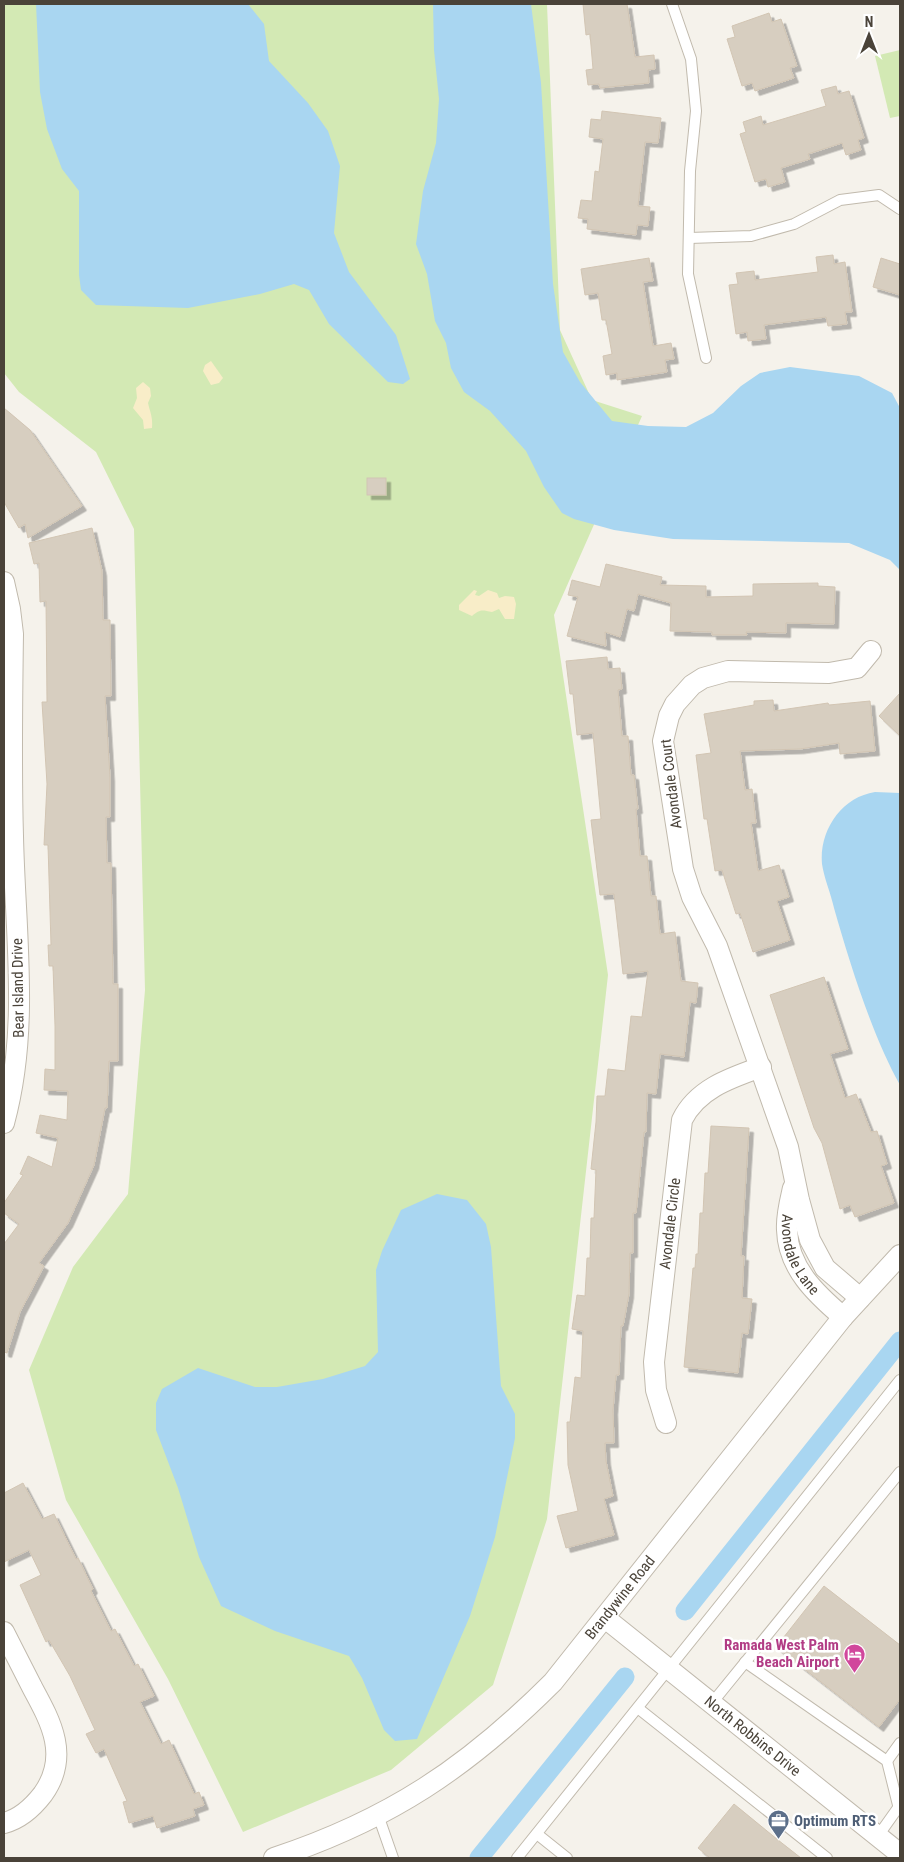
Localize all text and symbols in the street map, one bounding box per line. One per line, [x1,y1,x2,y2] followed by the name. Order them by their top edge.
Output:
[844,10,894,60] north arrow
[865,14,873,30] text: N
[657,738,685,830] street label: Avondale Court
[8,938,28,1038] street label: Bear Island Drive
[656,1177,684,1270] street label: Avondale Circle
[778,1213,823,1299] street label: Avondale Lane
[581,1552,659,1643] street label: Brandywine Road
[724,1636,839,1671] place label: Ramada West Palm Beach Airport
[843,1642,867,1673] hotel icon: Ramada West Palm Beach Airport
[701,1692,804,1780] street label: North Robbins Drive
[766,1809,790,1840] office icon: Optimum RTS
[794,1812,876,1830] place label: Optimum RTS

